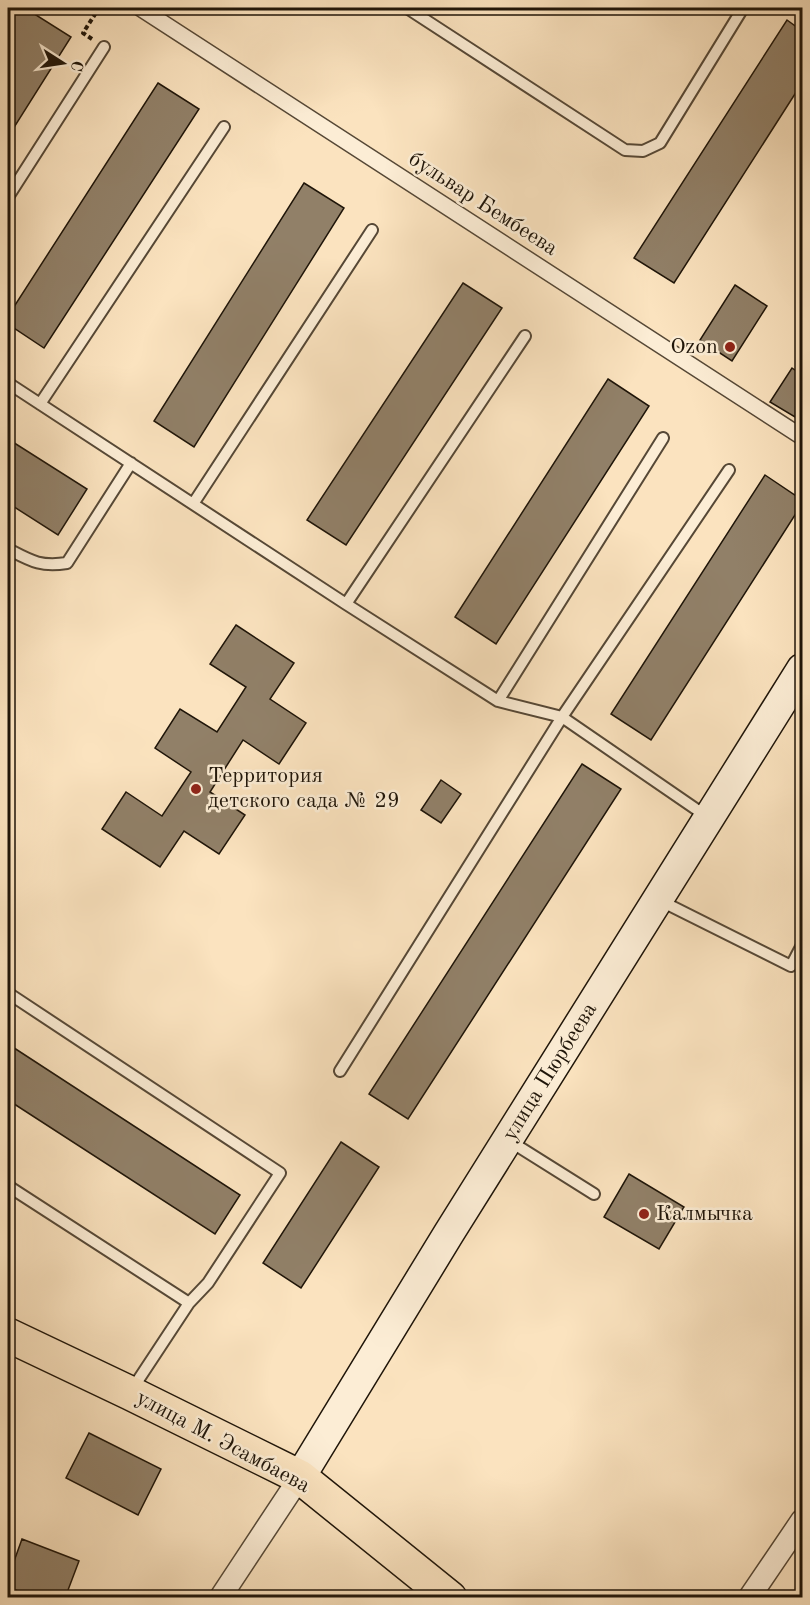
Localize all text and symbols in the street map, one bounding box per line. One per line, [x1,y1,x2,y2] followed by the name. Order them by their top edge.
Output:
[33,33,93,93] north arrow
[67,59,85,73] text: С
[405,148,561,260] street label: бульвар Бембеева
[670,336,718,358] place label: Ozon
[723,340,737,354] marker: Ozon
[208,765,400,812] place label: Территория детского сада № 29
[189,782,203,796] marker: Территория детского сада № 29
[499,999,601,1145] street label: улица Пюрбеева
[656,1203,753,1225] place label: Калмычка
[637,1207,651,1221] marker: Калмычка
[132,1387,314,1497] street label: улица М. Эсамбаева

